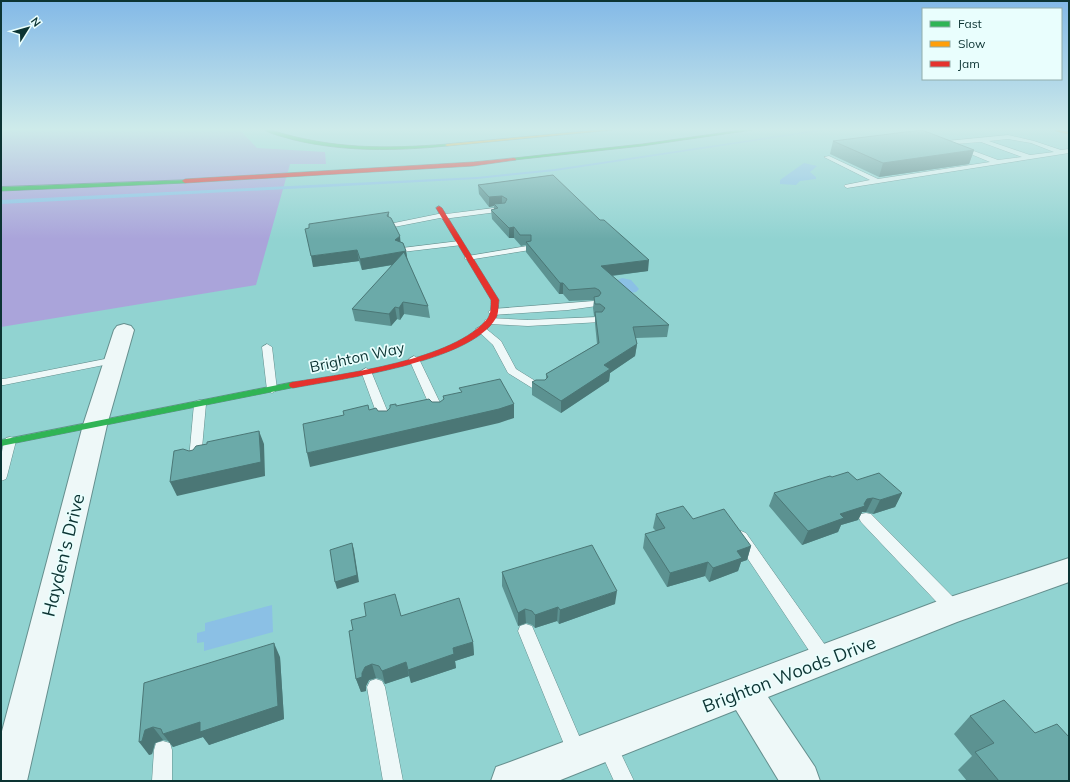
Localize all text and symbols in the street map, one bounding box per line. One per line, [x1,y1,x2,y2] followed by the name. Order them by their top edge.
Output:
[8,8,48,48] north arrow
[922,8,1062,80] legend
[28,14,44,30] text: N
[958,16,982,31] text: Fast
[958,36,986,51] text: Slow
[958,56,980,71] text: Jam
[308,338,406,376] street label: Brighton Way
[37,491,89,619] street label: Hayden's Drive
[699,630,879,718] street label: Brighton Woods Drive

